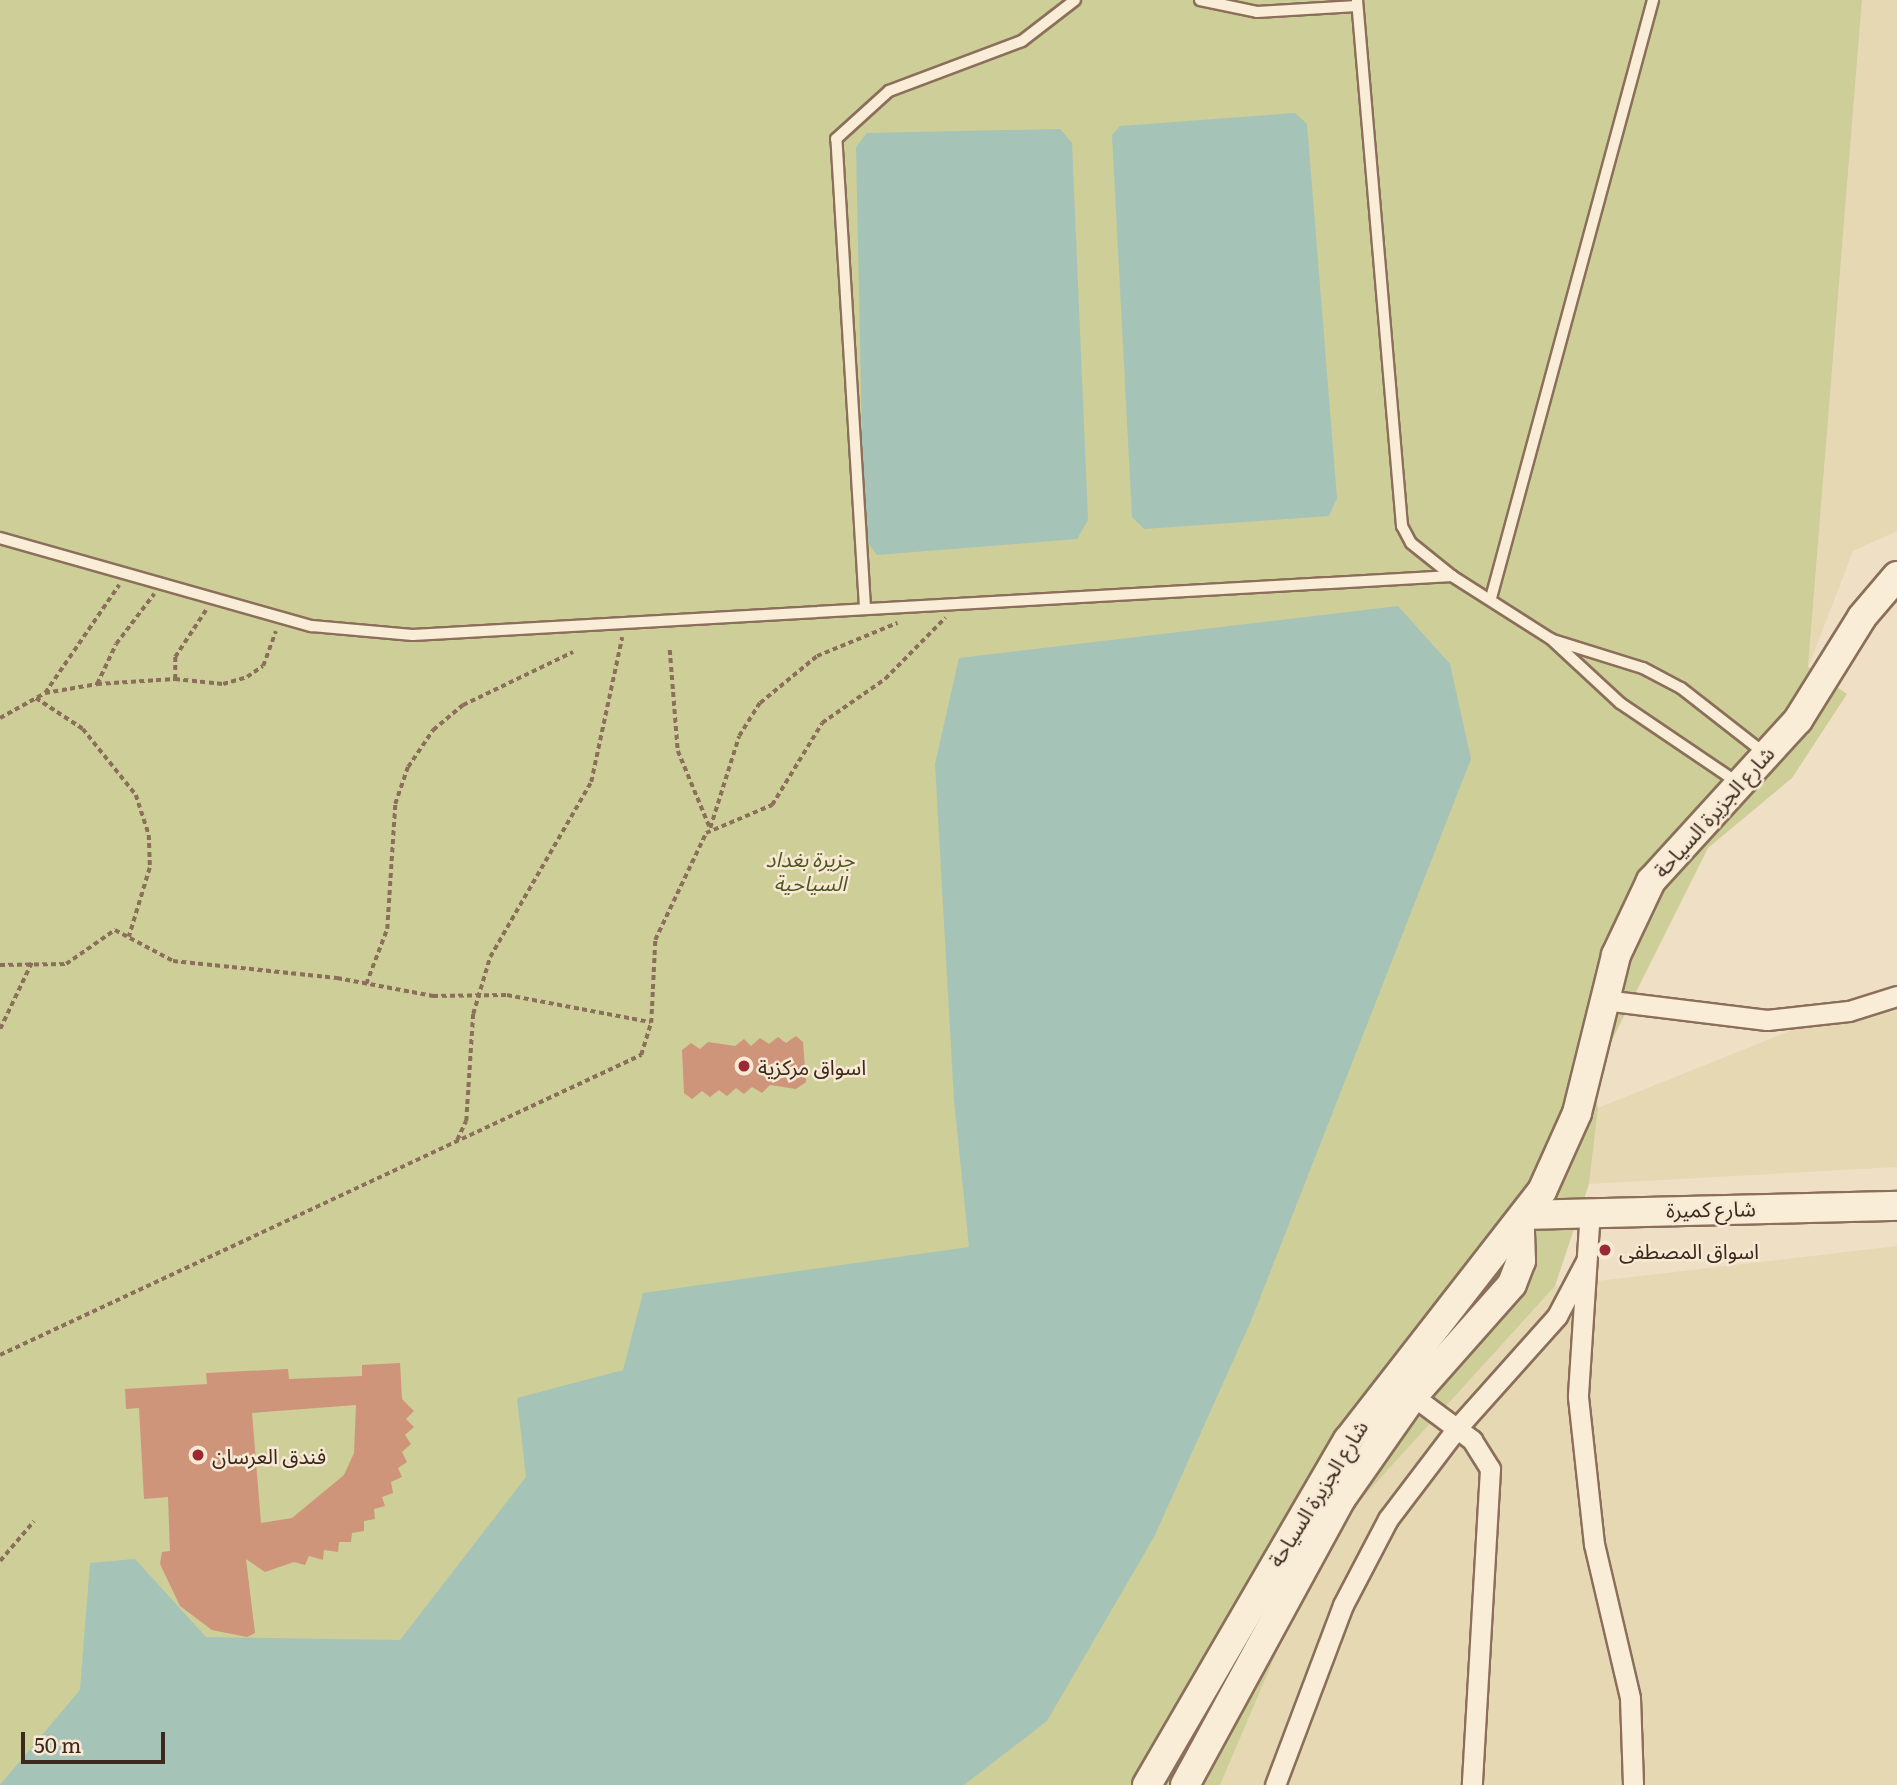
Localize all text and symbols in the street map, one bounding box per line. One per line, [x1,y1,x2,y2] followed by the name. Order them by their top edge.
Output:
[1647,740,1779,882] street label: شارع الجزيرة السياحة
[765,845,855,895] park label: جزيرة بغداد السياحية
[758,1053,866,1079] place label: اسواق مركزية
[736,1058,752,1074] marker: اسواق مركزية
[1666,1195,1756,1221] street label: شارع كميرة
[1619,1237,1759,1263] place label: اسواق المصطفى
[1597,1242,1613,1258] marker: اسواق المصطفى
[1262,1415,1372,1571] street label: شارع الجزيرة السياحة
[212,1442,326,1468] place label: فندق العرسان
[190,1447,206,1463] marker: فندق العرسان
[24,1718,168,1762] scale bar
[34,1728,81,1759] text: 50 m

